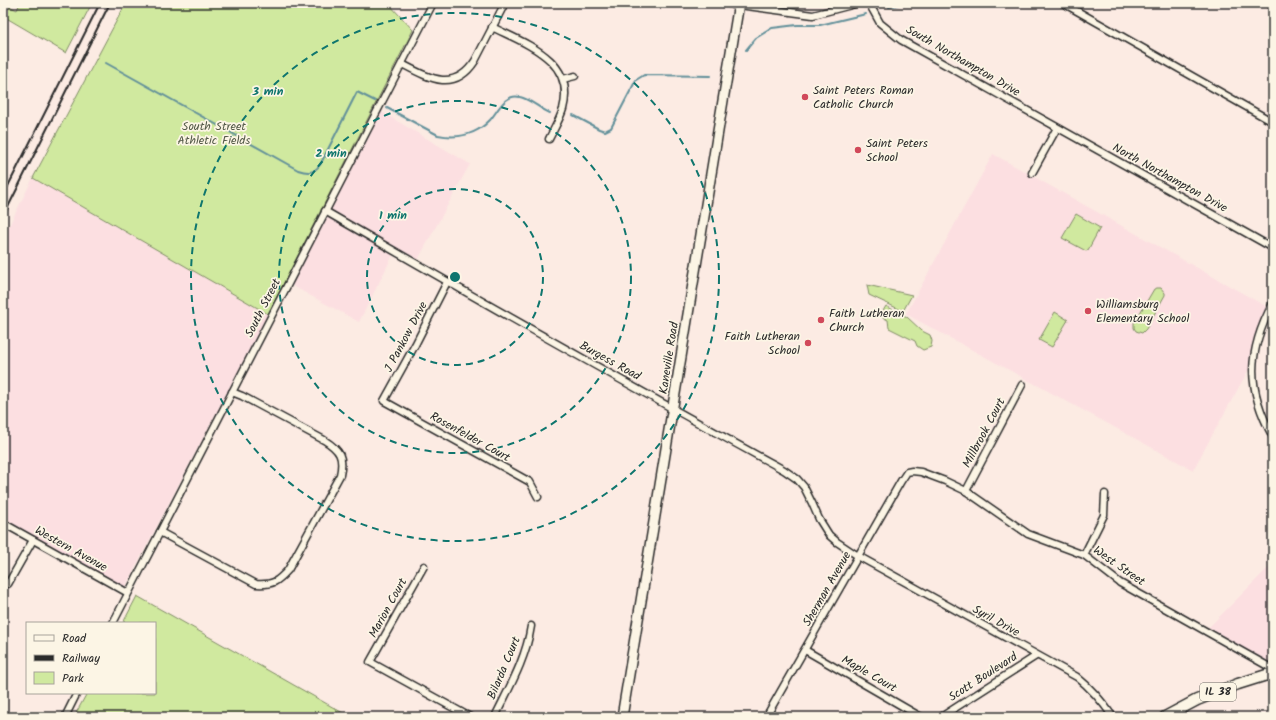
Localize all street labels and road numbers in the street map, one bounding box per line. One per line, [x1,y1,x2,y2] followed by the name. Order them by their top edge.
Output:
[902,20,1024,102] street label: South Northampton Drive
[1109,138,1232,218] street label: North Northampton Drive
[240,275,286,341] street label: South Street
[379,298,433,376] street label: J Pankow Drive
[654,320,684,395] street label: Kaneville Road
[576,336,645,386] street label: Burgess Road
[958,394,1011,471] street label: Millbrook Court
[426,407,514,467] street label: Rosenfelder Court
[31,521,111,577] street label: Western Avenue
[1089,541,1149,591] street label: West Street
[798,547,856,630] street label: Sherman Avenue
[364,574,412,641] street label: Marion Court
[969,600,1024,642] street label: Syril Drive
[482,633,526,702] street label: Bilarda Court
[945,647,1022,707] street label: Scott Boulevard
[838,651,900,698] street label: Maple Court
[1200,683,1236,701] road number: IL 38

